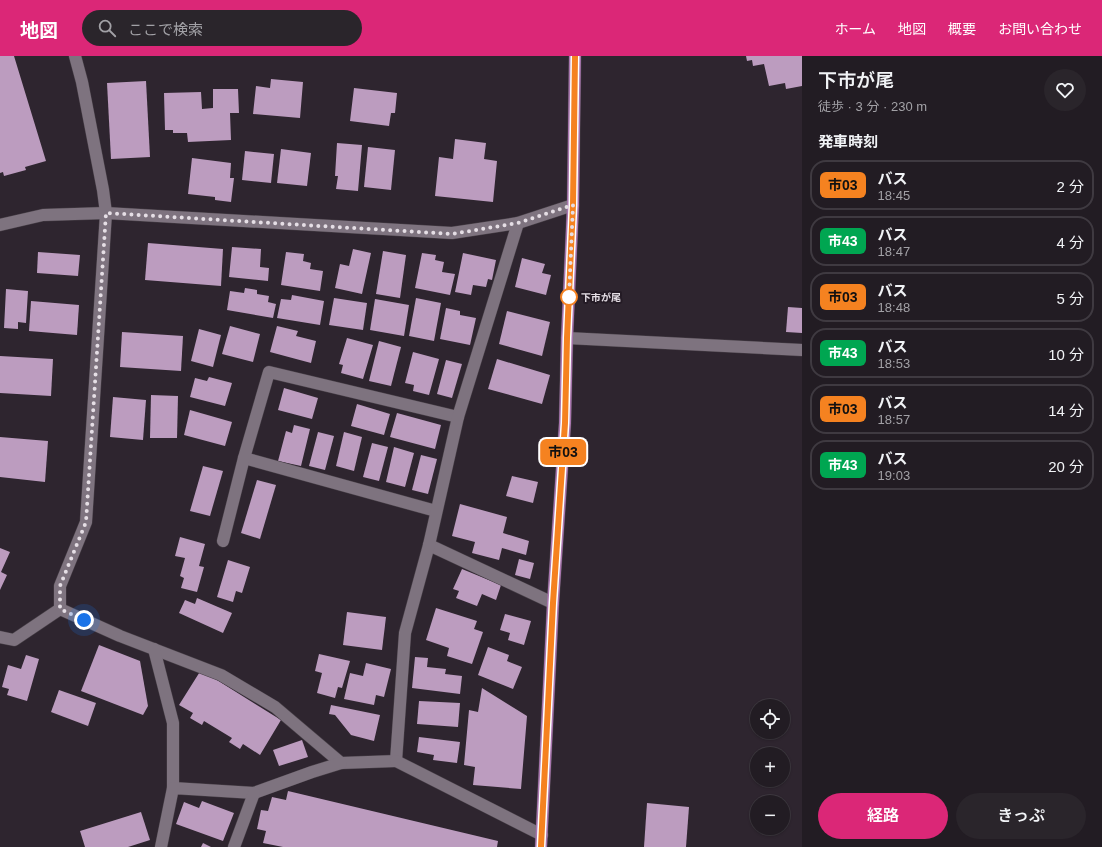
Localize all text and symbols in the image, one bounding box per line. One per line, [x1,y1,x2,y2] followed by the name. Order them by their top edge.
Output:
[82,10,362,46] search box
[96,17,118,39] icon: search
[20,20,58,41] text: 地図
[128,21,203,38] text: ここで検索
[834,21,876,37] text: ホーム
[898,21,926,37] text: 地図
[948,21,976,37] text: 概要
[998,21,1082,37] text: お問い合わせ
[1044,69,1086,111] button: heart
[818,70,894,91] text: 下市が尾
[818,99,927,114] text: 徒歩 · 3 分 · 230 m
[818,133,878,150] text: 発車時刻
[878,170,908,187] text: バス
[828,177,858,193] text: 市03
[1056,178,1084,195] text: 2 分
[878,188,910,203] text: 18:45
[878,226,908,243] text: バス
[828,233,858,249] text: 市43
[1056,234,1084,251] text: 4 分
[878,244,910,259] text: 18:47
[878,282,908,299] text: バス
[560,288,578,306] marker: 下市が尾
[828,289,858,305] text: 市03
[1056,290,1084,307] text: 5 分
[581,292,621,303] place label: 下市が尾
[878,300,910,315] text: 18:48
[878,338,908,355] text: バス
[828,345,858,361] text: 市43
[1048,346,1084,363] text: 10 分
[878,356,910,371] text: 18:53
[878,394,908,411] text: バス
[828,401,858,417] text: 市03
[1048,402,1084,419] text: 14 分
[878,412,910,427] text: 18:57
[540,439,586,465] line badge: 市03
[548,444,578,460] text: 市03
[878,450,908,467] text: バス
[828,457,858,473] text: 市43
[1048,458,1084,475] text: 20 分
[878,468,910,483] text: 19:03
[74,610,94,630] your location
[750,699,790,835] map controls
[750,699,790,739] button: locate
[750,747,790,787] button: +
[818,793,948,839] button: 経路
[956,793,1086,839] button: きっぷ
[750,795,790,835] button: −

